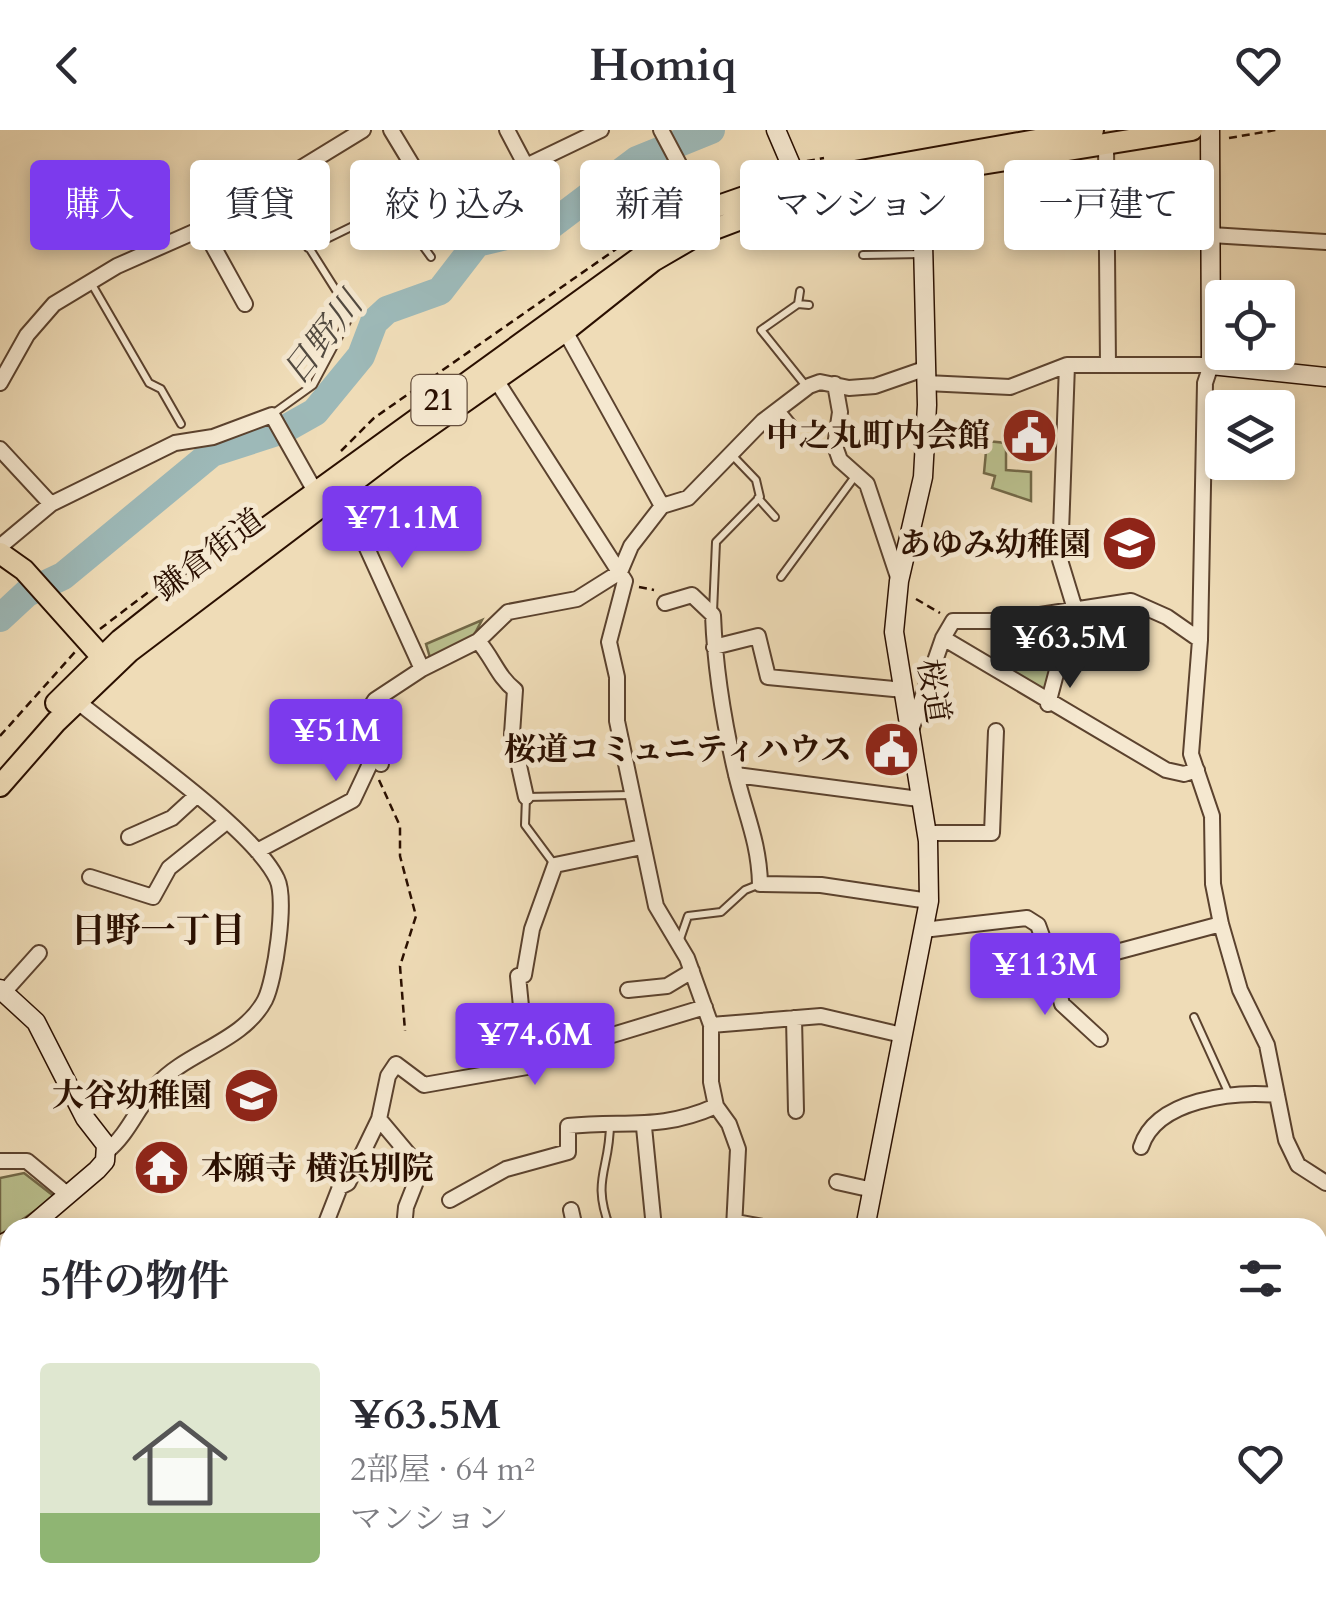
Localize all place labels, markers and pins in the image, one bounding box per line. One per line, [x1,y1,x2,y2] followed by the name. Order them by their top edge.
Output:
[999,405,1059,465] public building icon: 中之丸町内会館
[766,414,990,458] place label: 中之丸町内会館
[321,486,483,571] pin: ¥71.1M
[1100,514,1160,574] school or university icon: あゆみ幼稚園
[899,523,1091,567] place label: あゆみ幼稚園
[989,606,1151,691] pin: ¥63.5M
[277,699,395,784] pin: ¥51M
[861,719,921,779] public building icon: 桜道コミュニティハウス
[504,728,852,772] place label: 桜道コミュニティハウス
[975,933,1115,1018] pin: ¥113M
[454,1003,616,1088] pin: ¥74.6M
[221,1065,281,1125] school or university icon: 大谷幼稚園
[52,1074,212,1118] place label: 大谷幼稚園
[132,1138,192,1198] temple icon: 本願寺 横浜別院
[201,1147,434,1191] place label: 本願寺 横浜別院

